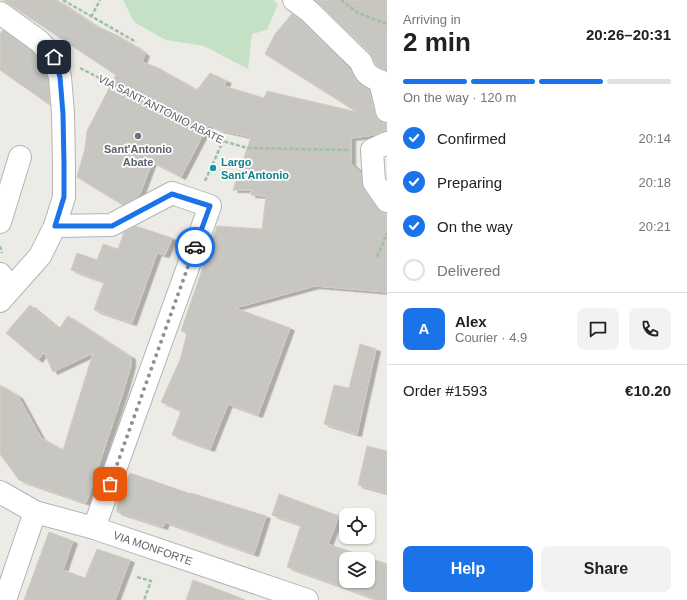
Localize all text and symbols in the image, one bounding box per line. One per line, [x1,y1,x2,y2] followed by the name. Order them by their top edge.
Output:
[403,12,461,27] text: Arriving in
[586,26,671,43] text: 20:26–20:31
[403,27,471,57] text: 2 min
[37,40,71,74] pin
[43,46,65,68] icon: home
[96,72,226,146] street label: VIA SANT'ANTONIO ABATE
[403,90,516,105] text: On the way · 120 m
[403,127,425,149] icon: check
[437,130,506,147] text: Confirmed
[133,131,143,141] marker: Sant'Antonio Abate
[638,131,671,146] text: 20:14
[104,143,172,168] place label: Sant'Antonio Abate
[221,156,289,181] place label: Largo Sant'Antonio
[208,163,218,173] marker: Largo Sant'Antonio
[403,171,425,193] icon: check
[437,174,502,191] text: Preparing
[638,175,671,190] text: 20:18
[403,215,425,237] icon: check
[437,218,513,235] text: On the way
[638,219,671,234] text: 20:21
[175,227,215,267] courier
[184,236,206,258] icon: car
[437,262,500,279] text: Delivered
[577,308,619,350] button: chat
[629,308,671,350] button: phone
[455,313,487,330] text: Alex
[419,320,429,337] text: A
[455,330,527,345] text: Courier · 4.9
[403,382,487,399] text: Order #1593
[625,382,671,399] text: €10.20
[93,467,127,501] pin
[99,473,121,495] icon: bag
[339,508,375,588] map controls
[339,508,375,544] button: locate
[112,529,194,567] street label: VIA MONFORTE
[403,546,533,592] button: Help
[541,546,671,592] button: Share
[339,552,375,588] button: layers

